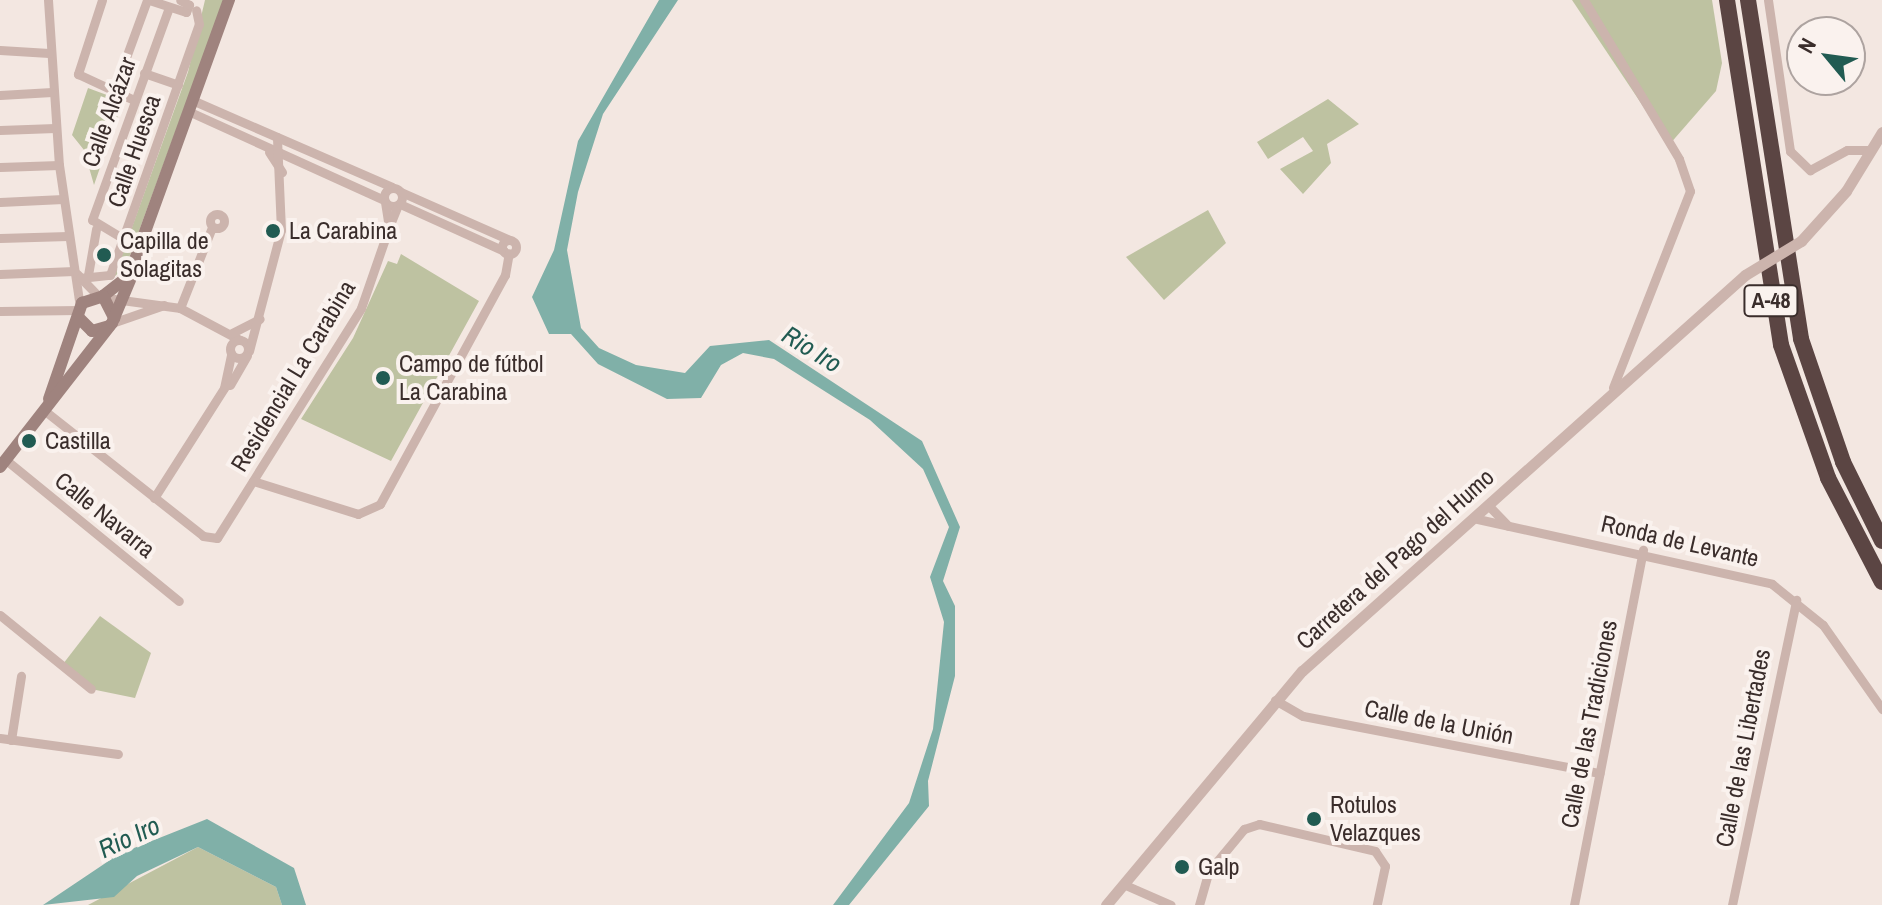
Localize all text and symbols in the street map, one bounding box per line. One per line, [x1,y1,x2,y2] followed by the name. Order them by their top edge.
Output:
[1786,16,1866,96] north arrow
[1790,32,1823,58] text: N
[76,53,142,171] street label: Calle Alcázar
[101,91,167,211] street label: Calle Huesca
[289,217,397,245] place label: La Carabina
[264,222,282,240] marker: La Carabina
[120,227,209,283] place label: Capilla de Solagitas
[95,246,113,264] marker: Capilla de Solagitas
[225,275,361,477] street label: Residencial La Carabina
[1743,283,1799,319] road number: A-48
[777,319,847,379] water label: Rio Iro
[399,350,543,406] place label: Campo de fútbol La Carabina
[374,369,392,387] marker: Campo de fútbol La Carabina
[45,427,111,455] place label: Castilla
[20,432,38,450] marker: Castilla
[1290,463,1500,655] street label: Carretera del Pago del Humo
[49,466,161,564] street label: Calle Navarra
[1598,509,1762,573] street label: Ronda de Levante
[1555,617,1623,831] street label: Calle de las Tradiciones
[1710,646,1776,850] street label: Calle de las Libertades
[1362,693,1516,751] street label: Calle de la Unión
[1330,791,1421,847] place label: Rotulos Velazques
[93,809,165,865] water label: Rio Iro
[1305,810,1323,828] marker: Rotulos Velazques
[1198,853,1240,881] place label: Galp
[1173,858,1191,876] marker: Galp

